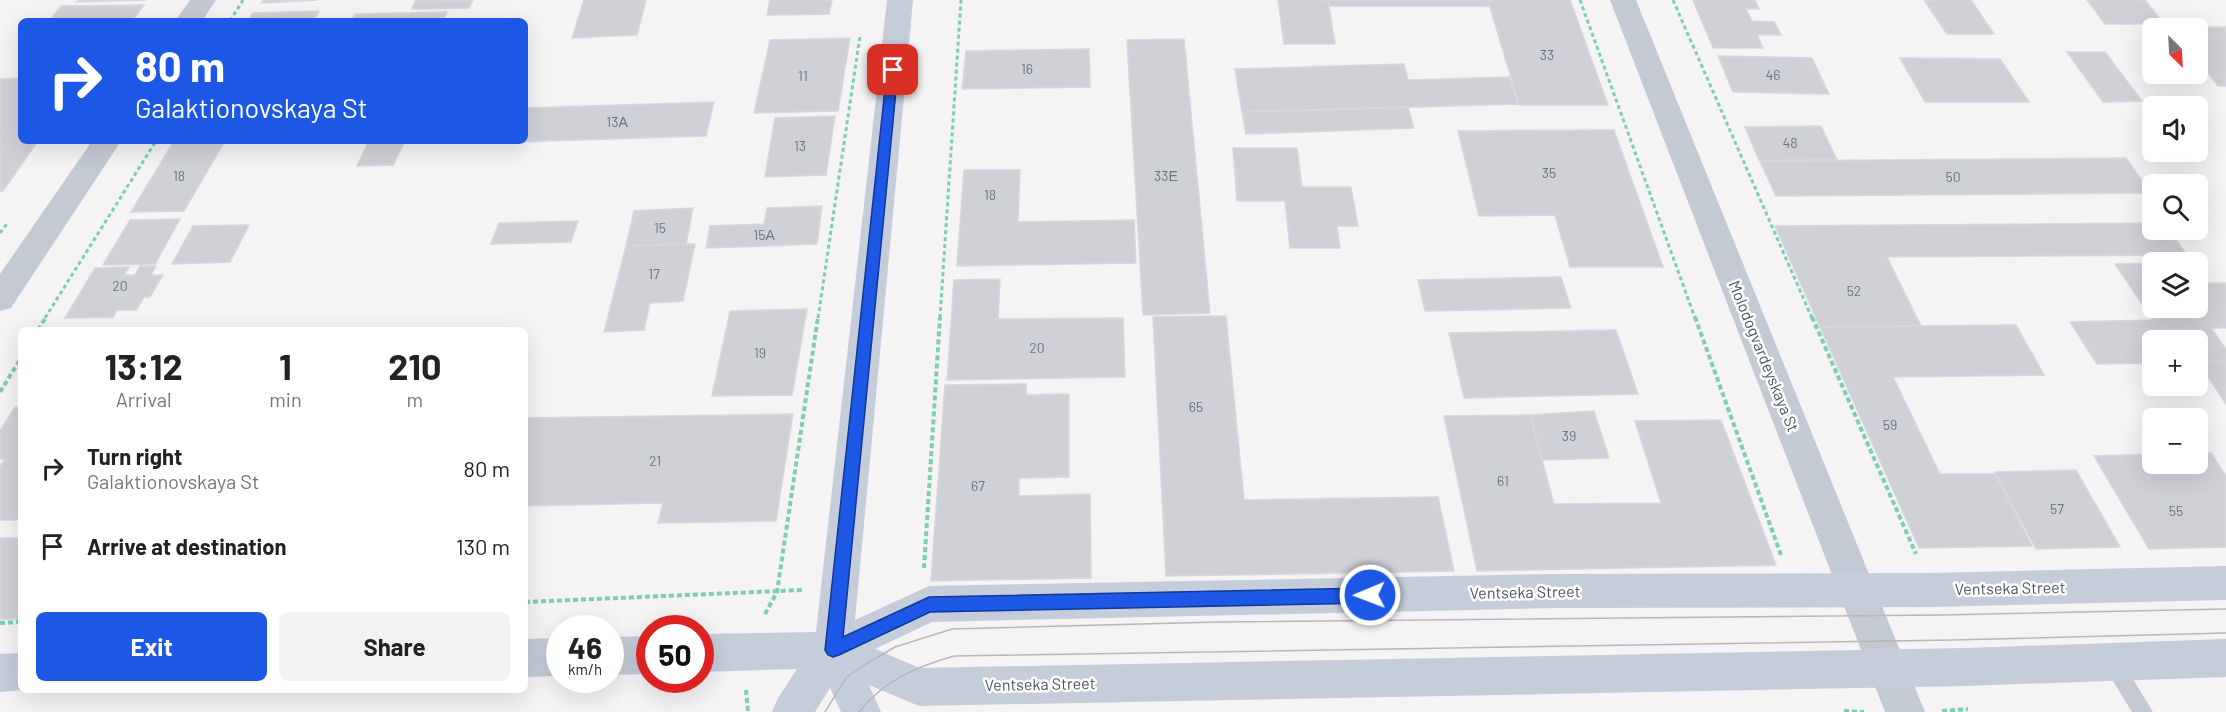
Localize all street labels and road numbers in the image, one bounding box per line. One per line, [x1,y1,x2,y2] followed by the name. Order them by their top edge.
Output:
[1725,277,1803,434] street label: Molodogvardeyskaya St
[1954,577,2066,598] street label: Ventseka Street
[1469,581,1581,602] street label: Ventseka Street
[984,673,1096,694] street label: Ventseka Street

